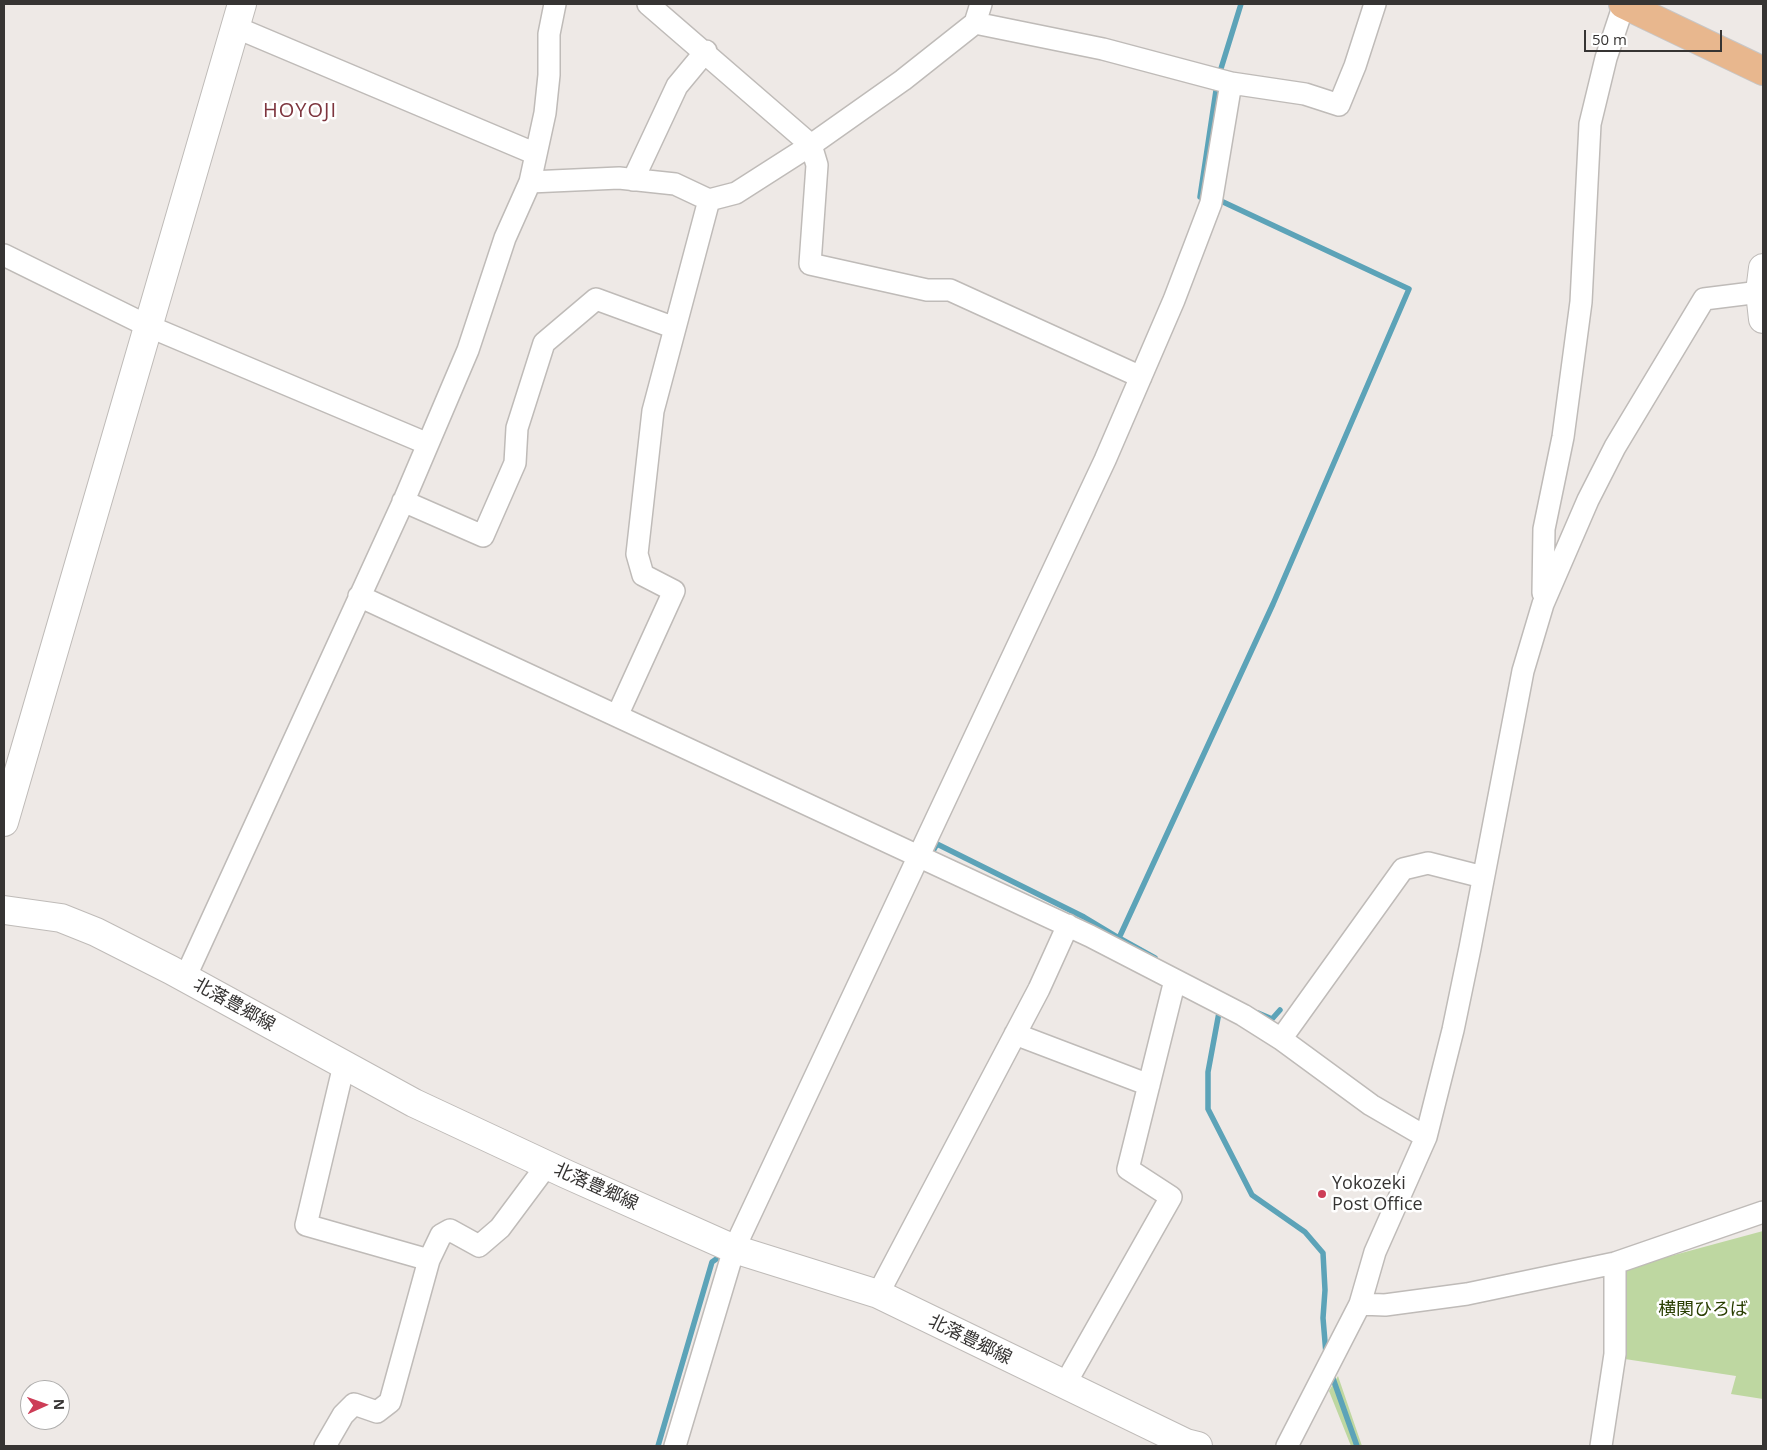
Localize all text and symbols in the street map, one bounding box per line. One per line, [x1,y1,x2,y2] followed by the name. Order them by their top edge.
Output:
[1587,20,1724,52] scale bar
[1592,29,1627,49] text: 50 m
[262,99,338,123] district label: HOYOJI
[189,974,279,1036] street label: 北落豊郷線
[550,1159,642,1215] street label: 北落豊郷線
[1332,1173,1423,1216] place label: Yokozeki Post Office
[1316,1188,1328,1200] marker: Yokozeki Post Office
[1658,1299,1748,1321] park label: 横関ひろば
[925,1311,1015,1369] street label: 北落豊郷線
[20,1380,70,1430] north arrow
[50,1398,69,1411] text: N

